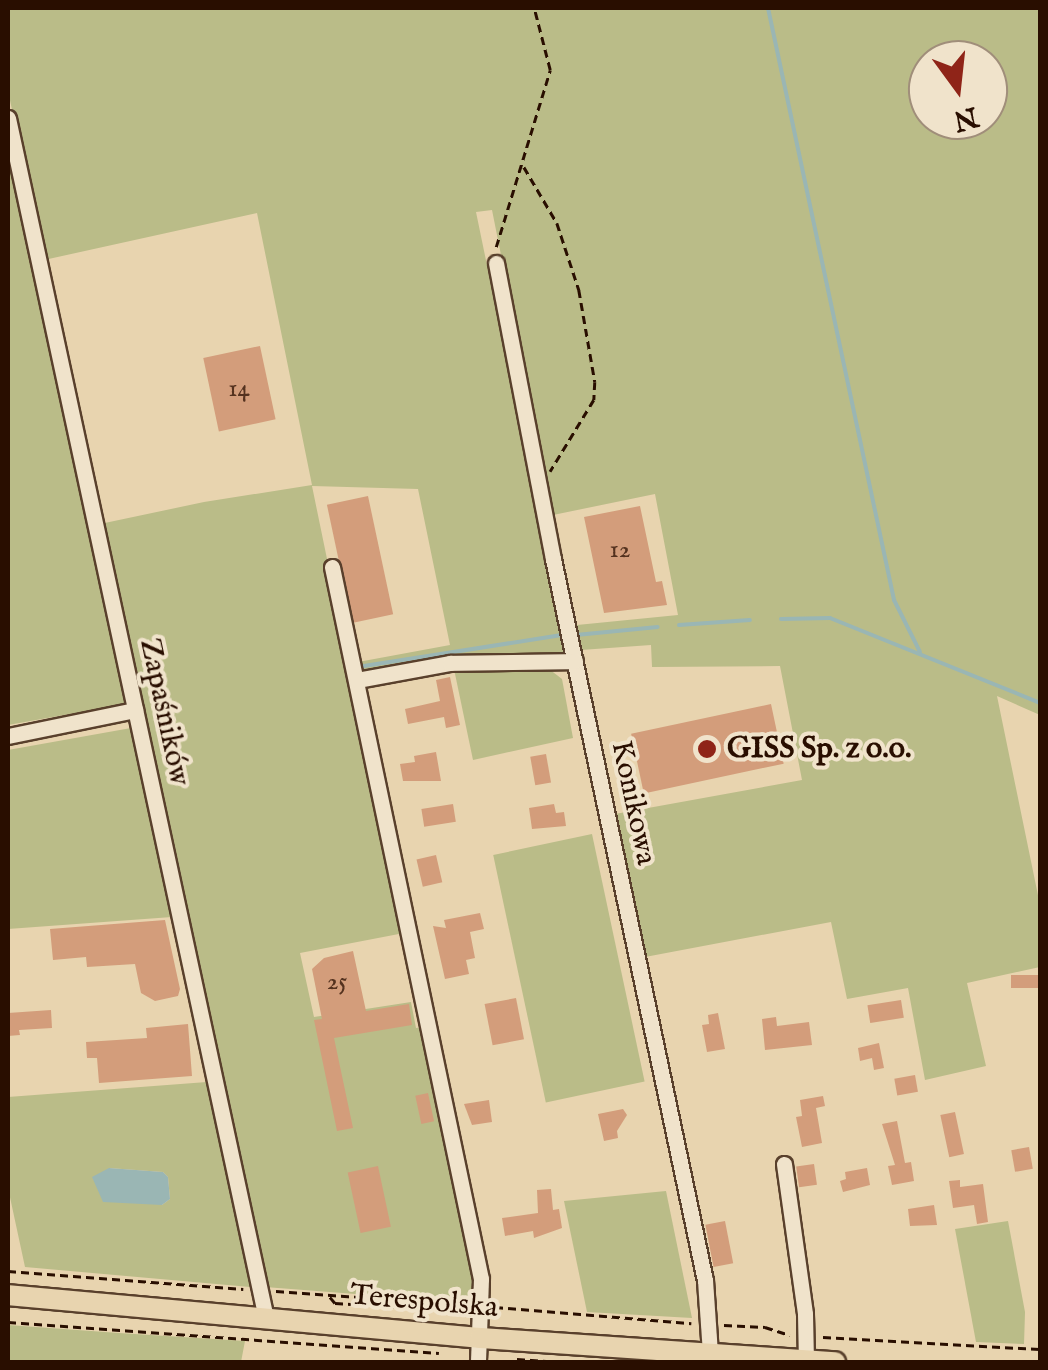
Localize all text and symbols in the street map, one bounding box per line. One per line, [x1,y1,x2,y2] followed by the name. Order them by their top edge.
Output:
[908,40,1008,140] north arrow
[949,97,982,138] text: N
[228,374,250,404] house number: 14
[609,535,631,565] house number: 12
[131,635,197,789] street label: Zapaśników
[727,731,911,767] place label: GISS Sp. z o.o.
[602,738,664,868] street label: Konikowa
[696,738,718,760] marker: GISS Sp. z o.o.
[327,967,347,997] house number: 25
[348,1278,500,1326] street label: Terespolska

